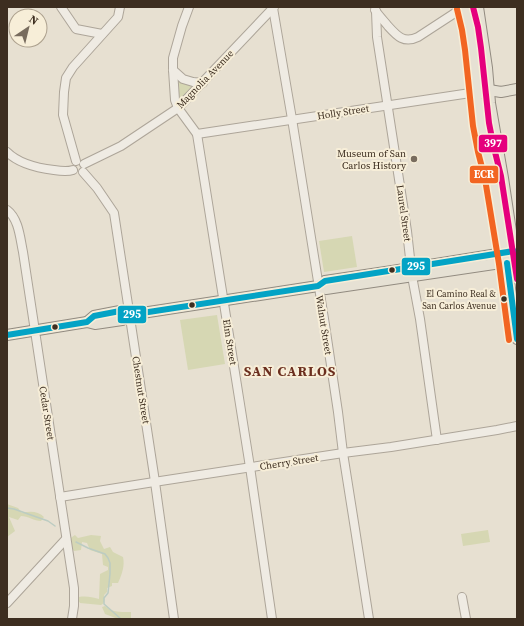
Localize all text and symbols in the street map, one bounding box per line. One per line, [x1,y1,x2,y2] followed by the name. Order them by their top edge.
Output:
[8,8,48,48] north arrow
[26,12,41,29] text: N
[174,47,236,111] street label: Magnolia Avenue
[316,101,371,123] street label: Holly Street
[478,134,508,153] line badge: 397
[484,136,502,151] text: 397
[337,147,407,172] place label: Museum of San Carlos History
[409,154,419,164] marker: Museum of San Carlos History
[469,165,499,184] line badge: ECR
[474,167,495,182] text: ECR
[394,184,415,243] street label: Laurel Street
[401,257,431,276] line badge: 295
[407,259,425,274] text: 295
[387,265,397,275] unlabelled marker
[422,288,497,312] place label: El Camino Real & San Carlos Avenue
[313,294,335,357] street label: Walnut Street
[499,294,509,304] marker: El Camino Real & San Carlos Avenue
[187,300,197,310] unlabelled marker
[117,305,147,324] line badge: 295
[123,307,141,322] text: 295
[220,318,240,367] street label: Elm Street
[50,322,60,332] unlabelled marker
[129,355,153,425] street label: Chestnut Street
[244,361,336,381] district label: SAN CARLOS
[36,385,58,442] street label: Cedar Street
[259,451,320,473] street label: Cherry Street

